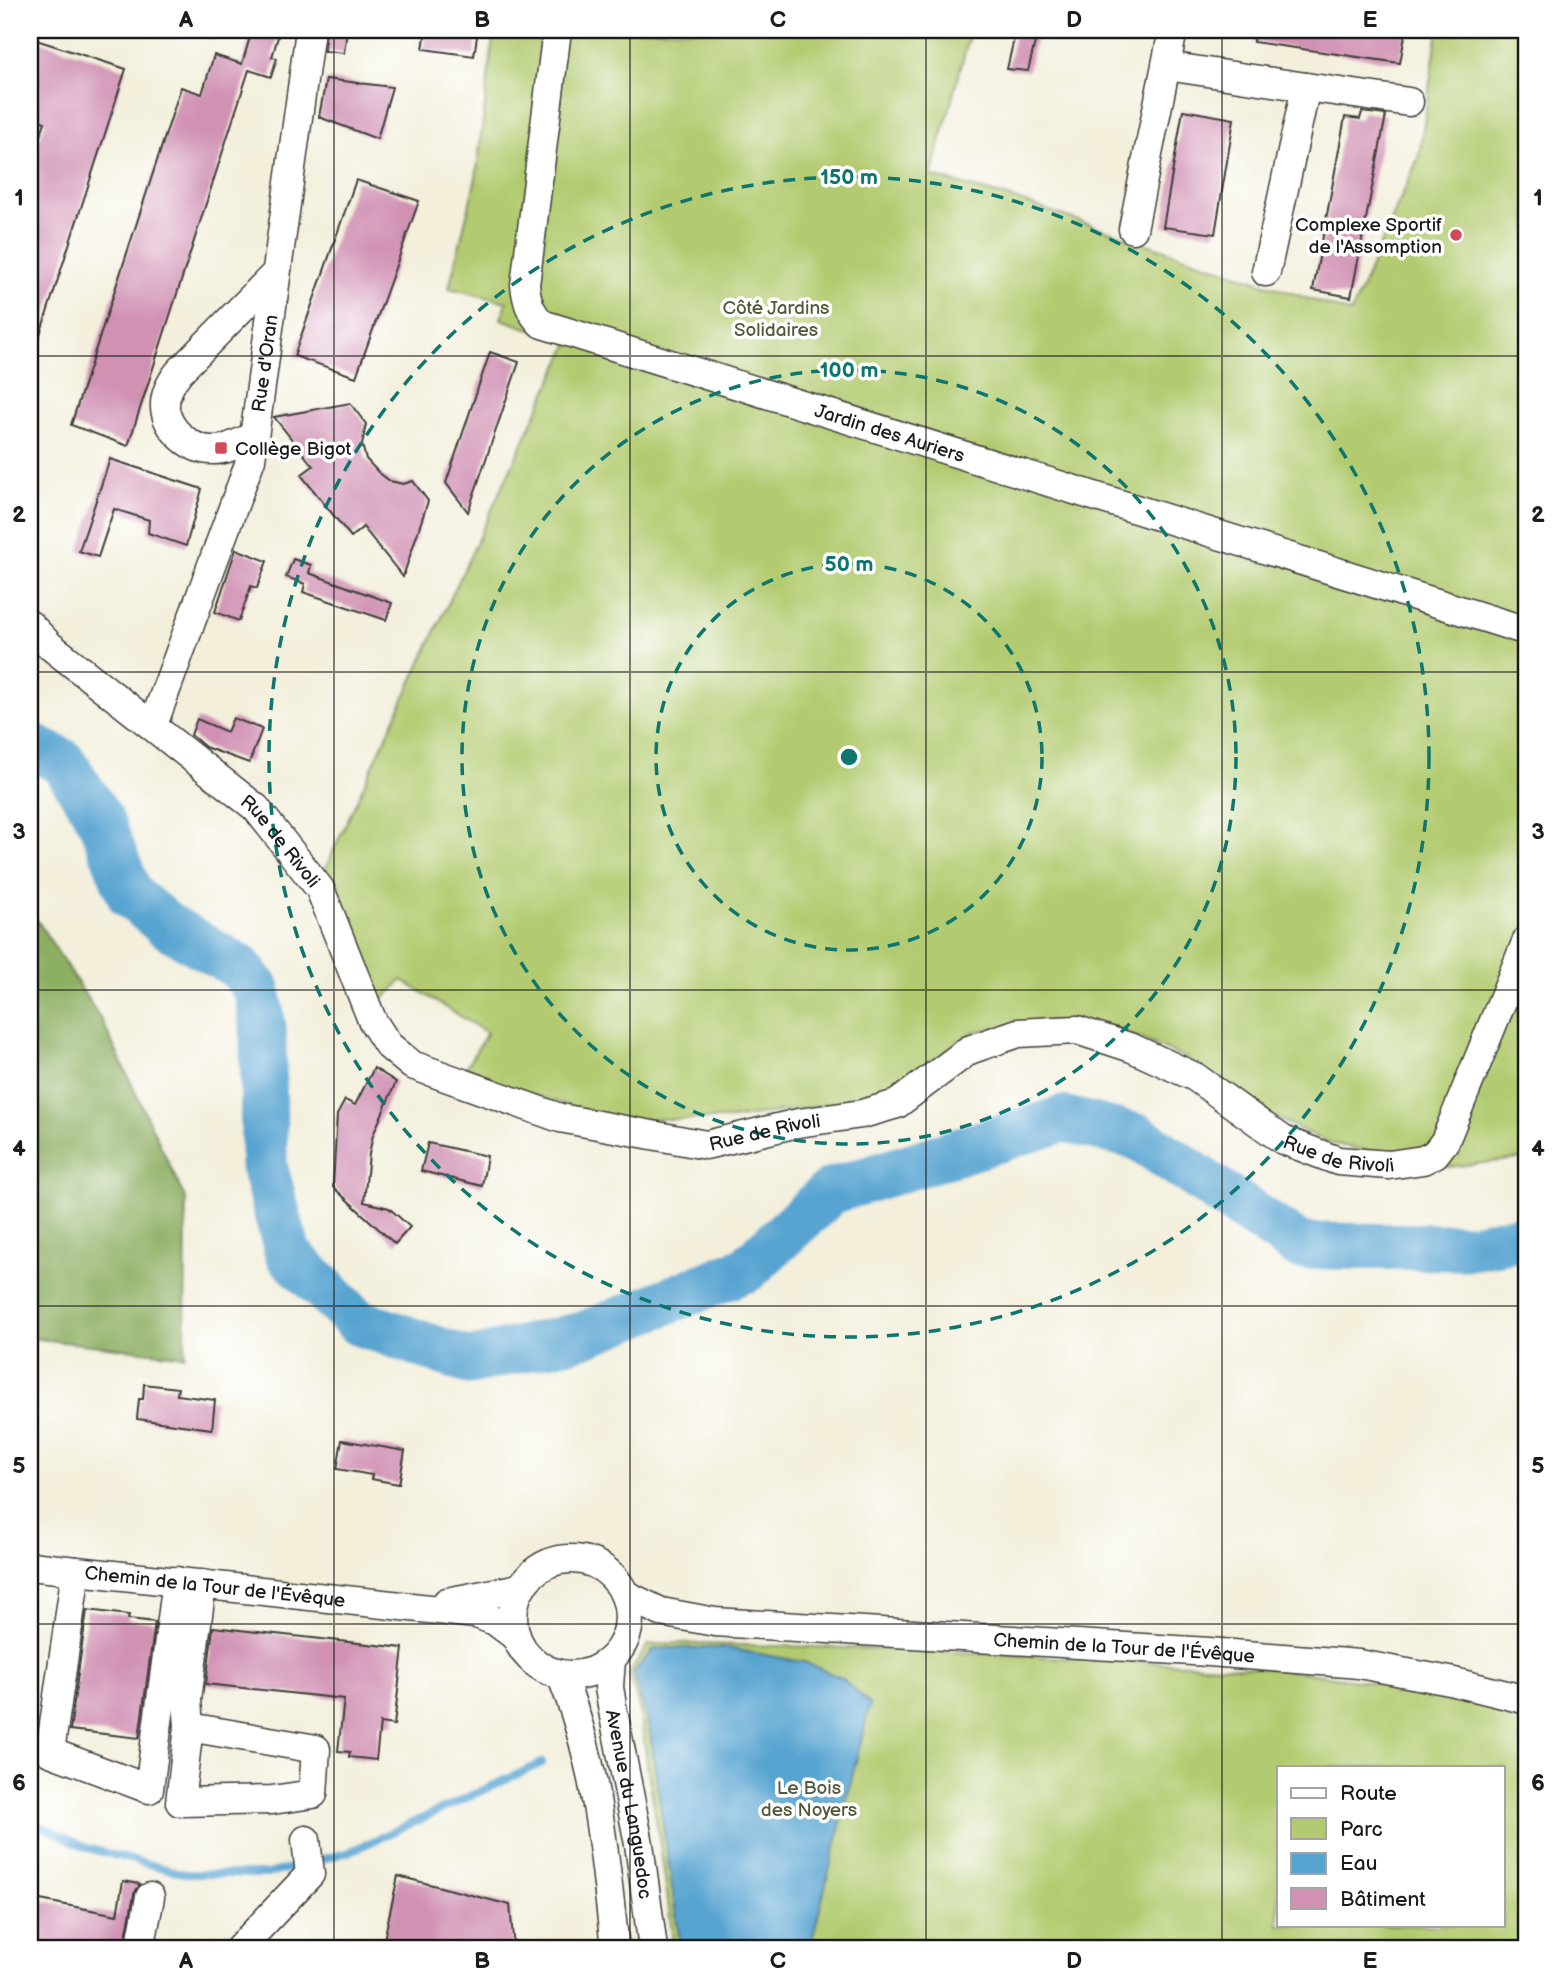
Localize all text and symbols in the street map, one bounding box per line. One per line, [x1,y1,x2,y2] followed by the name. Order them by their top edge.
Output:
[178,6,194,34] text: A
[474,6,490,34] text: B
[770,6,786,34] text: C
[1066,6,1082,34] text: D
[1363,6,1378,34] text: E
[820,165,878,190] text: 150 m
[14,184,24,212] text: 1
[1533,184,1543,212] text: 1
[1295,214,1442,259] place label: Complexe Sportif de l'Assomption
[1448,227,1464,243] marker: Complexe Sportif de l'Assomption
[722,297,830,342] park label: Côté Jardins Solidaires
[248,313,284,414] street label: Rue d'Oran
[820,358,878,383] text: 100 m
[812,400,967,468] street label: Jardin des Auriers
[235,438,352,461] place label: Collège Bigot
[213,440,229,456] marker: Collège Bigot
[12,501,26,529] text: 2
[1531,501,1545,529] text: 2
[825,552,873,577] text: 50 m
[837,745,861,769] centre of rings
[236,790,324,893] street label: Rue de Rivoli
[12,818,26,846] text: 3
[1531,818,1545,846] text: 3
[707,1110,822,1157] street label: Rue de Rivoli
[1280,1131,1396,1178] street label: Rue de Rivoli
[12,1135,26,1163] text: 4
[1531,1135,1545,1163] text: 4
[12,1452,26,1480] text: 5
[1531,1452,1545,1480] text: 5
[83,1562,346,1613] street label: Chemin de la Tour de l'Évêque
[993,1629,1256,1669] street label: Chemin de la Tour de l'Évêque
[600,1708,656,1900] street label: Avenue du Languedoc
[1277,1766,1504,1926] legend
[12,1769,26,1797] text: 6
[1531,1769,1545,1797] text: 6
[761,1777,857,1822] park label: Le Bois des Noyers
[1340,1781,1397,1806] text: Route
[1340,1817,1383,1842] text: Parc
[1340,1851,1377,1876] text: Eau
[1340,1887,1426,1912] text: Bâtiment
[178,1947,194,1975] text: A
[474,1947,490,1975] text: B
[770,1947,786,1975] text: C
[1066,1947,1082,1975] text: D
[1363,1947,1378,1975] text: E

